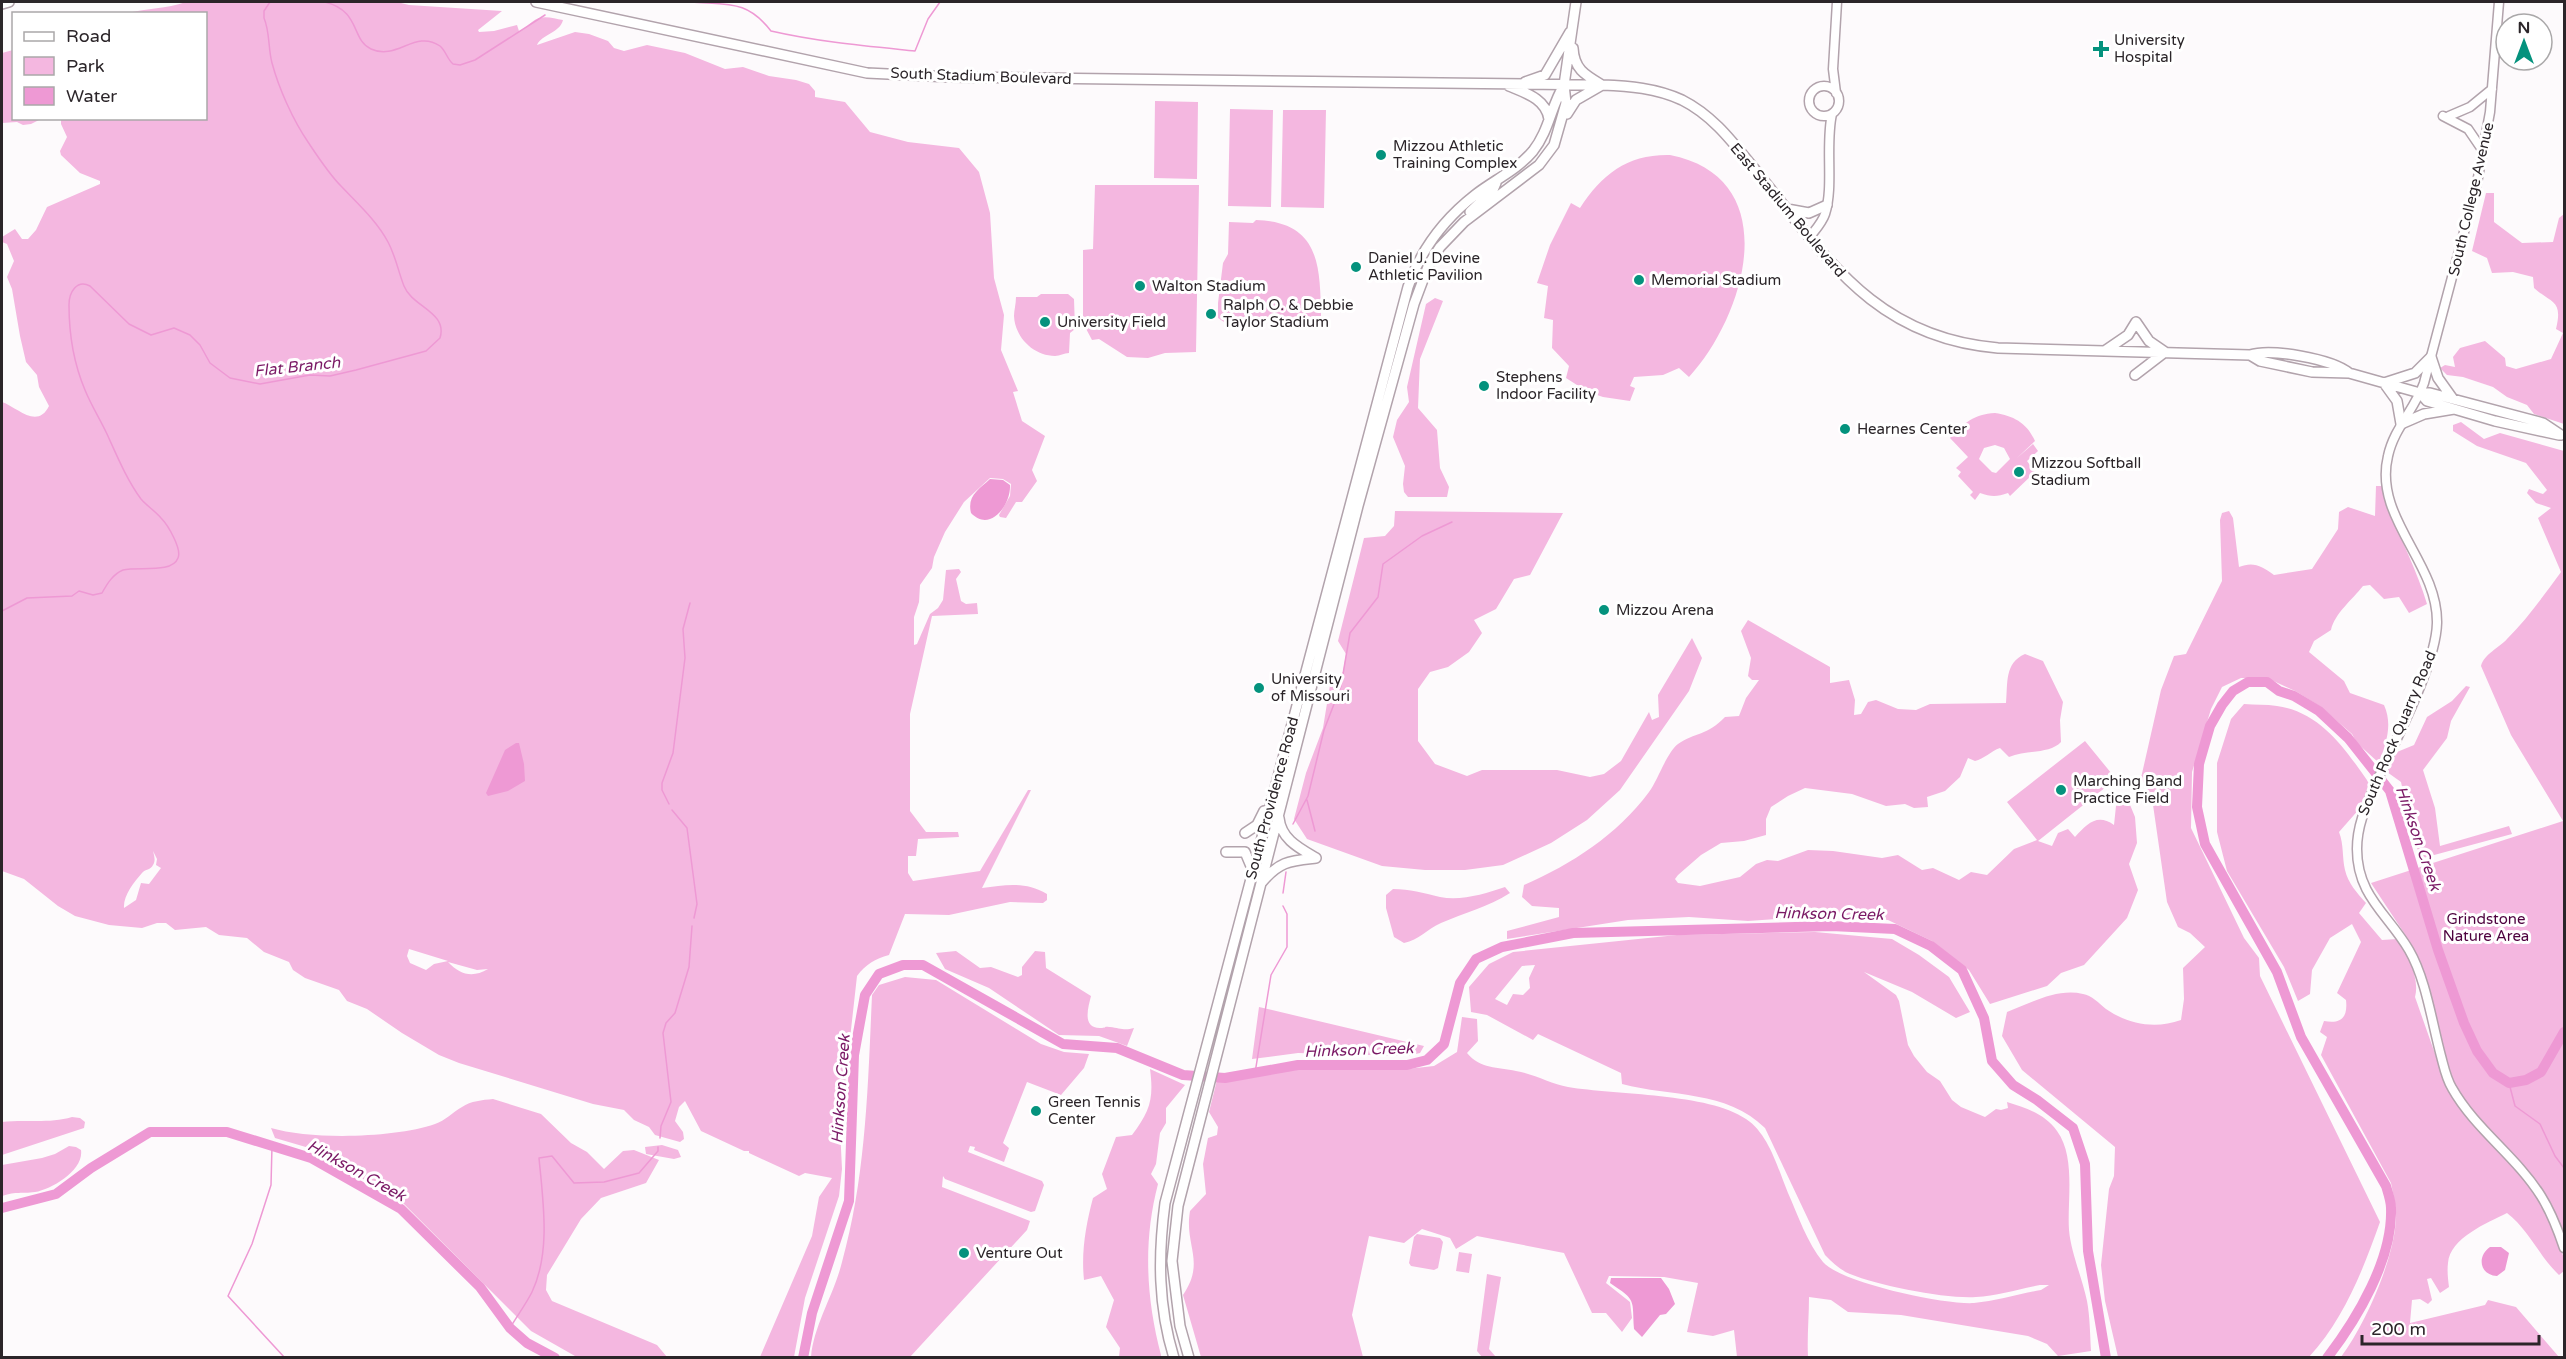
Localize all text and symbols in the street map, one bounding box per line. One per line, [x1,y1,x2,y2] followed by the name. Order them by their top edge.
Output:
[12,12,207,120] legend
[2494,12,2554,72] north arrow
[2518,18,2530,38] text: N
[66,25,111,47] text: Road
[2114,31,2185,66] place label: University Hospital
[2092,40,2110,58] marker: University Hospital
[66,55,105,77] text: Park
[890,64,1072,88] street label: South Stadium Boulevard
[66,85,117,107] text: Water
[2445,120,2497,278] street label: South College Avenue
[1393,137,1517,172] place label: Mizzou Athletic Training Complex
[1727,139,1849,281] street label: East Stadium Boulevard
[1374,148,1388,162] marker: Mizzou Athletic Training Complex
[1368,249,1483,284] place label: Daniel J. Devine Athletic Pavilion
[1349,260,1363,274] marker: Daniel J. Devine Athletic Pavilion
[1651,271,1781,289] place label: Memorial Stadium
[1632,273,1646,287] marker: Memorial Stadium
[1152,277,1266,295] place label: Walton Stadium
[1133,279,1147,293] marker: Walton Stadium
[1223,296,1353,331] place label: Ralph O. & Debbie Taylor Stadium
[1204,307,1218,321] marker: Ralph O. & Debbie Taylor Stadium
[1057,313,1166,331] place label: University Field
[1038,315,1052,329] marker: University Field
[253,352,343,381] water label: Flat Branch
[1496,368,1596,403] place label: Stephens Indoor Facility
[1477,379,1491,393] marker: Stephens Indoor Facility
[1857,420,1967,438] place label: Hearnes Center
[1838,422,1852,436] marker: Hearnes Center
[2031,454,2141,489] place label: Mizzou Softball Stadium
[2012,465,2026,479] marker: Mizzou Softball Stadium
[1616,601,1714,619] place label: Mizzou Arena
[1597,603,1611,617] marker: Mizzou Arena
[2354,648,2440,818] street label: South Rock Quarry Road
[1271,670,1350,705] place label: University of Missouri
[1252,681,1266,695] marker: University of Missouri
[1242,715,1302,881] street label: South Providence Road
[2073,772,2182,807] place label: Marching Band Practice Field
[2054,783,2068,797] marker: Marching Band Practice Field
[2391,783,2446,894] water label: Hinkson Creek
[1774,903,1885,925] water label: Hinkson Creek
[2443,910,2529,945] park label: Grindstone Nature Area
[827,1033,855,1144] water label: Hinkson Creek
[1304,1038,1415,1062] water label: Hinkson Creek
[1048,1093,1141,1128] place label: Green Tennis Center
[1029,1104,1043,1118] marker: Green Tennis Center
[304,1136,410,1207] water label: Hinkson Creek
[976,1244,1063,1262] place label: Venture Out
[957,1246,971,1260] marker: Venture Out
[2362,1308,2539,1346] scale bar
[2371,1318,2426,1340] text: 200 m

